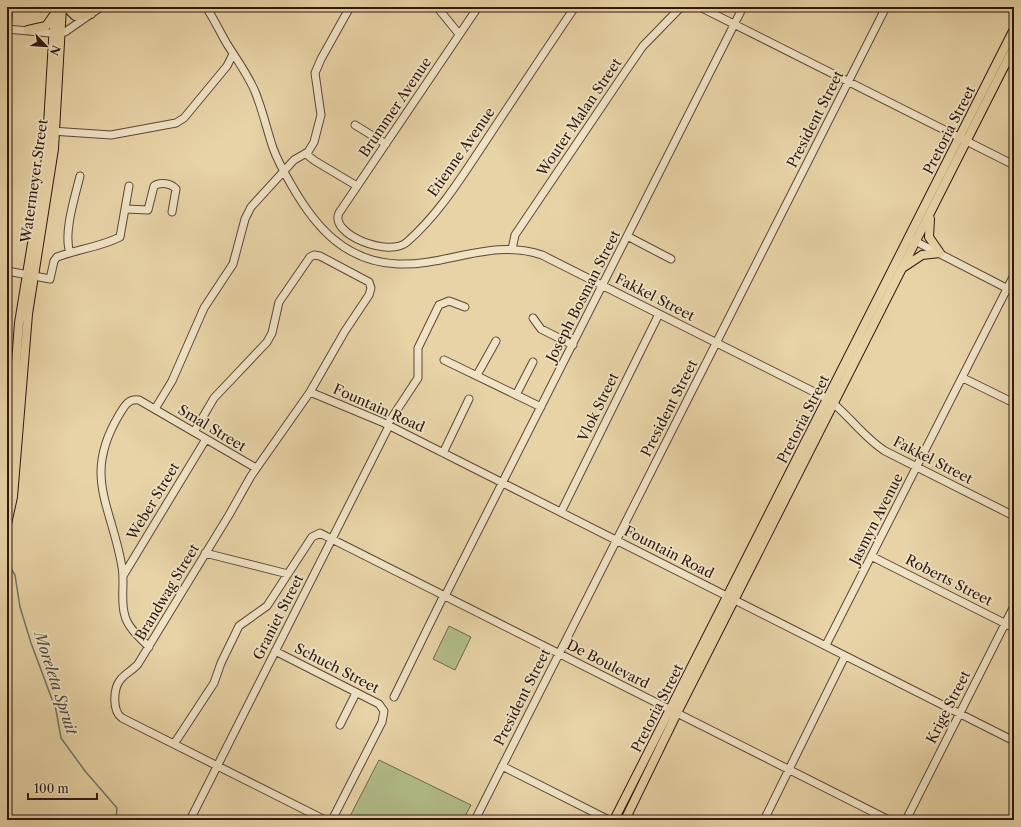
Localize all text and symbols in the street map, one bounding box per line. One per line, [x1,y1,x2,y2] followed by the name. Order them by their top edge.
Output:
[26,26,66,66] north arrow
[47,43,63,58] text: N
[355,53,435,160] street label: Brummer Avenue
[532,54,625,180] street label: Wouter Malan Street
[783,67,847,171] street label: President Street
[919,83,979,177] street label: Pretoria Street
[424,104,499,200] street label: Etienne Avenue
[16,118,52,245] street label: Watermeyer Street
[541,227,624,367] street label: Joseph Bosman Street
[612,269,698,325] street label: Fakkel Street
[637,356,701,460] street label: President Street
[573,370,622,445] street label: Vlok Street
[773,372,833,466] street label: Pretoria Street
[330,380,428,436] street label: Fountain Road
[175,401,249,455] street label: Smal Street
[890,432,976,488] street label: Fakkel Street
[122,459,183,544] street label: Weber Street
[844,470,907,570] street label: Jasmyn Avenue
[621,522,717,583] street label: Fountain Road
[131,540,203,644] street label: Brandwag Street
[902,550,996,610] street label: Roberts Street
[249,571,307,663] street label: Graniet Street
[30,627,82,737] water label: Moreleta Spruit
[564,635,653,693] street label: De Boulevard
[292,639,382,697] street label: Schuch Street
[490,645,554,749] street label: President Street
[627,661,687,755] street label: Pretoria Street
[922,667,974,747] street label: Krige Street
[28,775,97,801] scale bar
[34,781,69,796] text: 100 m

